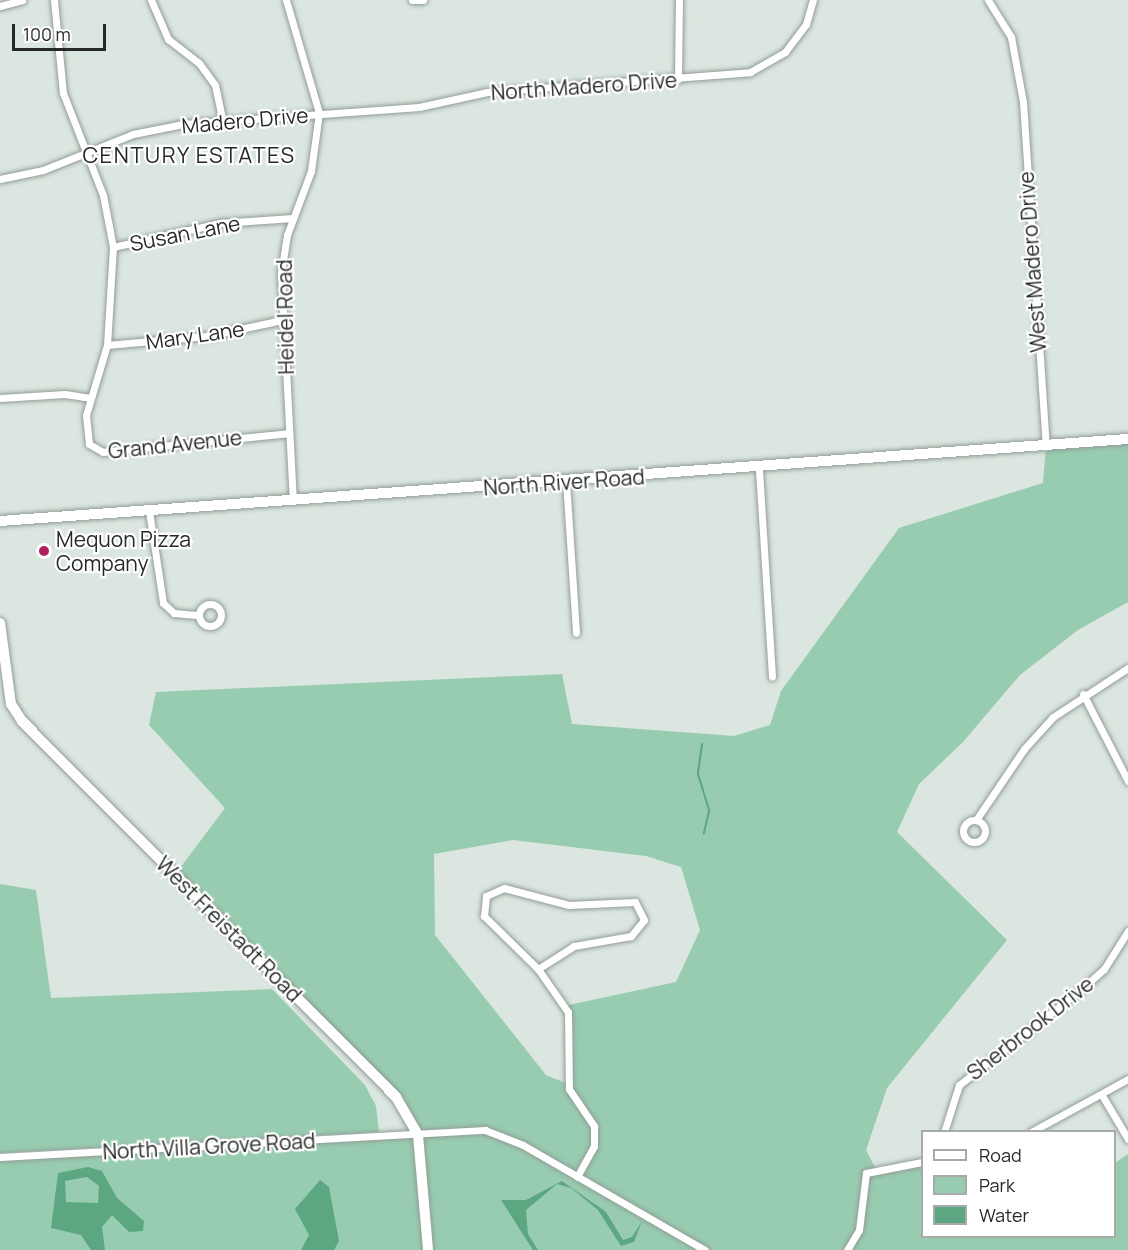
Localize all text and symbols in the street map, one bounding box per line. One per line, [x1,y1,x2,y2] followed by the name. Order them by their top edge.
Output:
[15,12,110,50] scale bar
[23,22,71,46] text: 100 m
[490,67,678,105] street label: North Madero Drive
[181,102,309,138] street label: Madero Drive
[82,143,296,169] district label: CENTURY ESTATES
[1013,171,1051,353] street label: West Madero Drive
[128,210,242,256] street label: Susan Lane
[271,259,299,375] street label: Heidel Road
[144,316,246,354] street label: Mary Lane
[107,424,243,464] street label: Grand Avenue
[482,464,646,500] street label: North River Road
[56,526,191,576] place label: Mequon Pizza Company
[37,544,51,558] marker: Mequon Pizza Company
[151,851,307,1007] street label: West Freistadt Road
[962,971,1098,1085] street label: Sherbrook Drive
[102,1128,316,1164] street label: North Villa Grove Road
[921,1130,1116,1238] legend
[979,1143,1022,1167] text: Road
[979,1173,1015,1197] text: Park
[979,1203,1029,1227] text: Water

